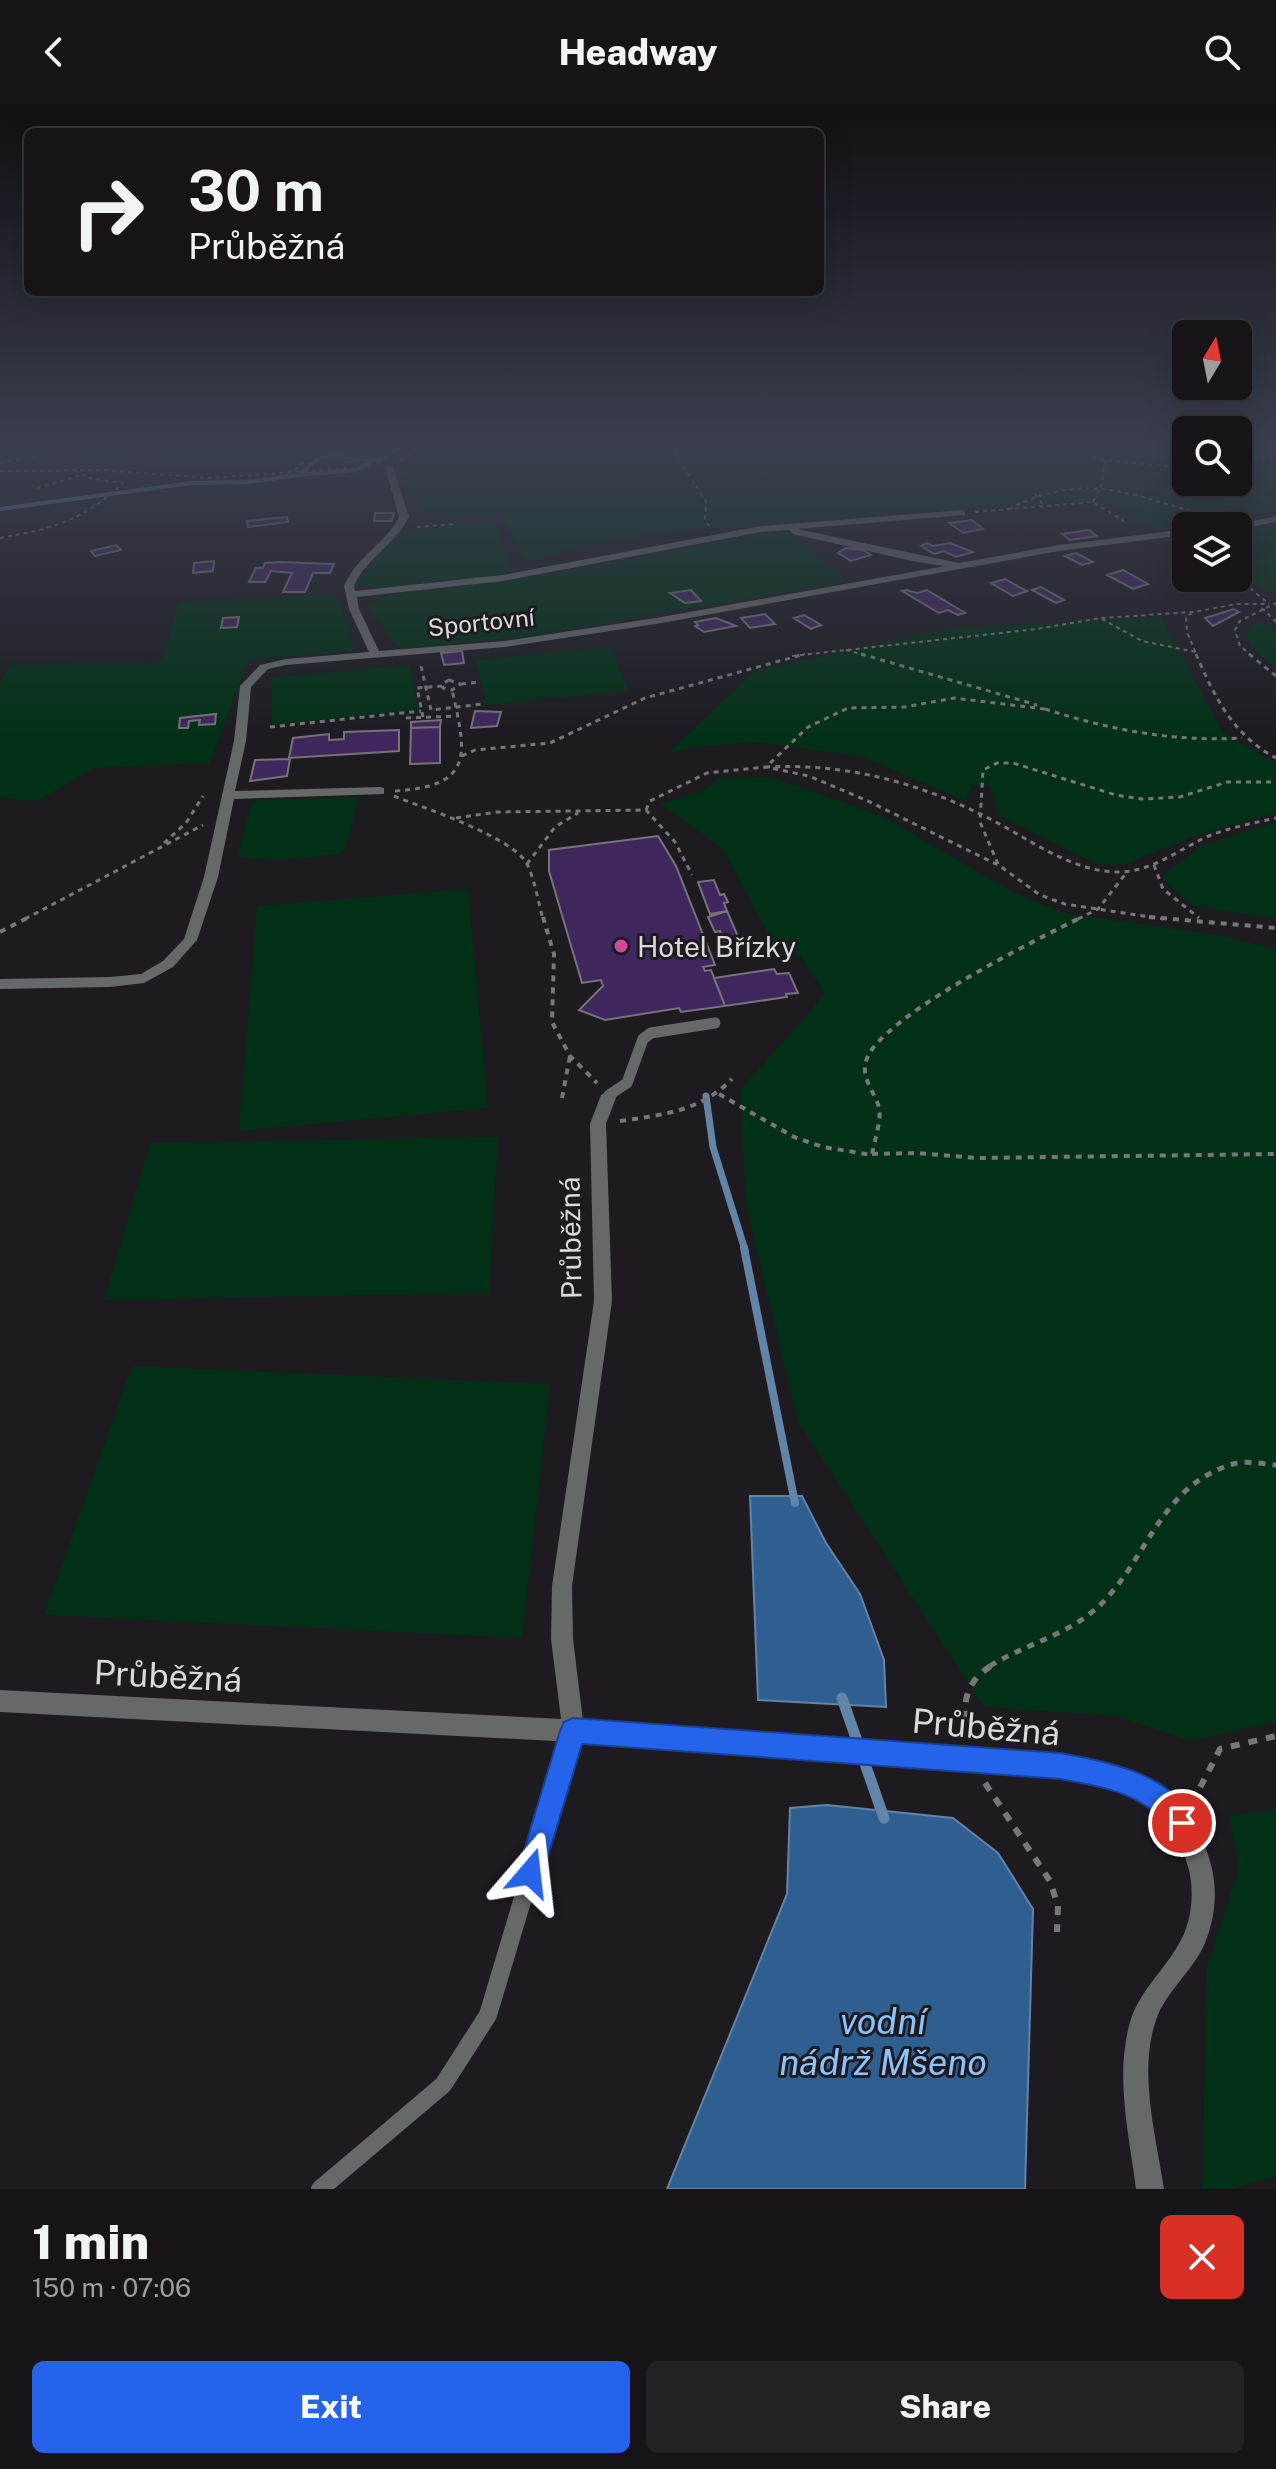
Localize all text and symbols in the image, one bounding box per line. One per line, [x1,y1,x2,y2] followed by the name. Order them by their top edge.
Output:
[32,30,76,74] icon: back
[1200,30,1244,74] icon: search
[558,31,718,73] text: Headway
[188,158,324,224] text: 30 m
[56,160,160,264] icon: right
[188,225,345,267] text: Průběžná
[1172,320,1252,400] north arrow
[1172,320,1252,592] map controls
[1172,416,1252,496] button: search
[1172,512,1252,592] button: layers
[426,602,537,642] street label: Sportovní
[637,930,796,963] place label: Hotel Břízky
[612,937,630,955] marker: Hotel Břízky
[552,1177,588,1299] street label: Průběžná
[93,1652,243,1700] street label: Průběžná
[910,1701,1062,1753] street label: Průběžná
[1148,1789,1216,1857] pin
[1160,1801,1204,1845] icon: arrive
[488,1831,572,1915] position arrow
[779,2000,987,2083] water label: vodní nádrž Mšeno
[32,2213,149,2270] text: 1 min
[1160,2215,1244,2299] button: close
[32,2272,191,2303] text: 150 m · 07:06
[32,2361,630,2453] button: Exit
[646,2361,1244,2453] button: Share

